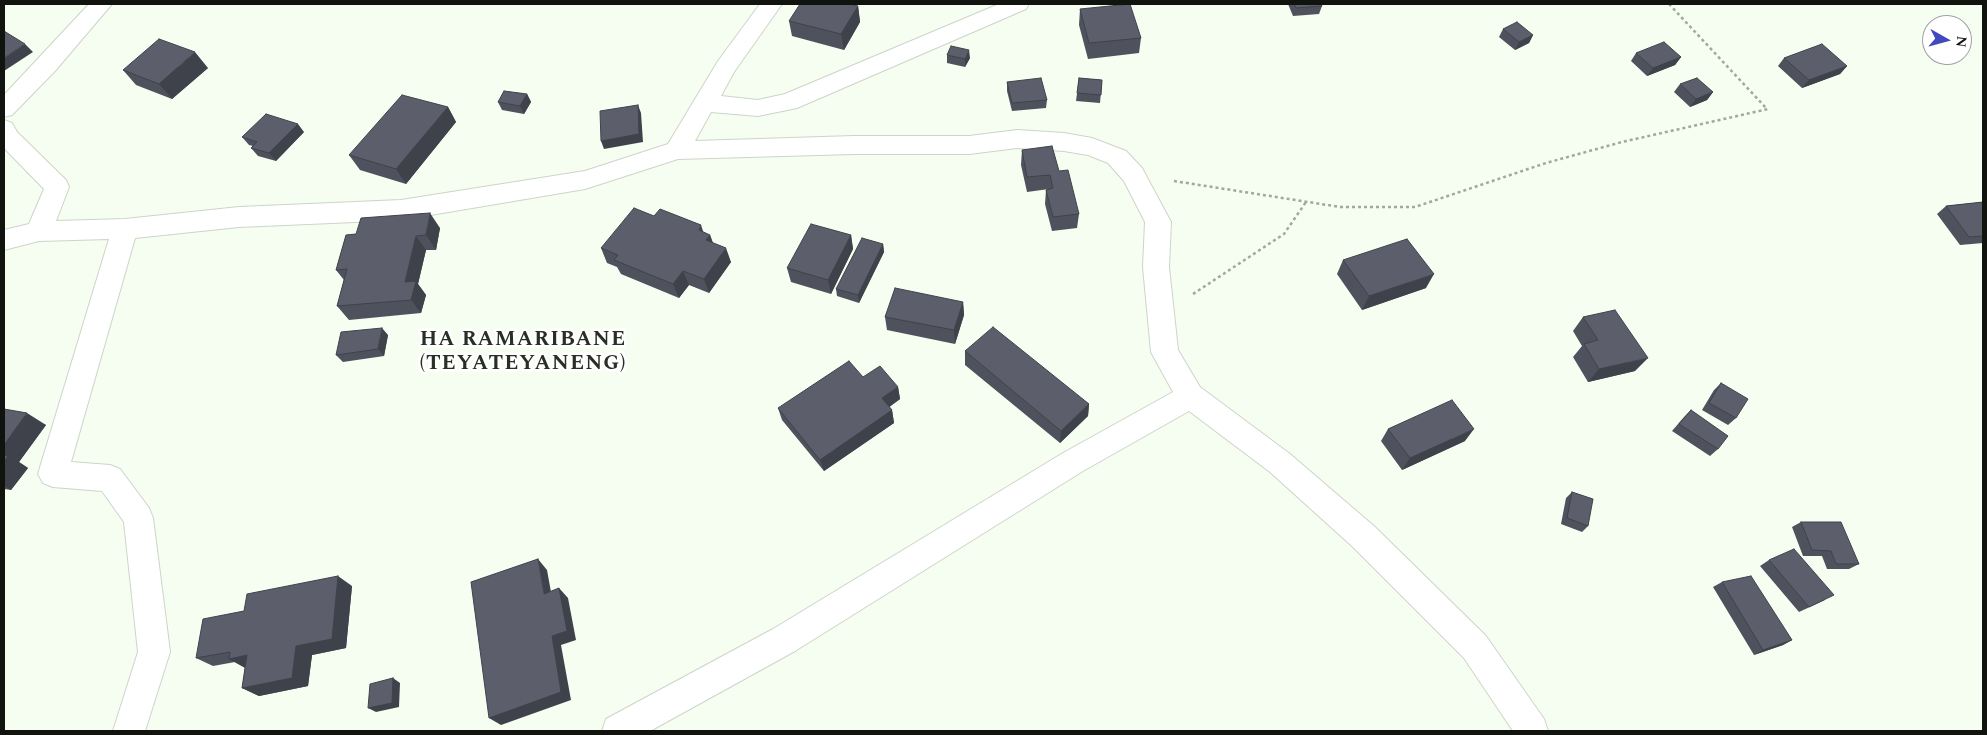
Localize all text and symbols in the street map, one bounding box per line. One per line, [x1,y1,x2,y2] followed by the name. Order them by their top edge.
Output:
[1922,15,1972,65] north arrow
[1950,35,1973,49] text: N
[418,328,628,378] district label: HA RAMARIBANE (TEYATEYANENG)

